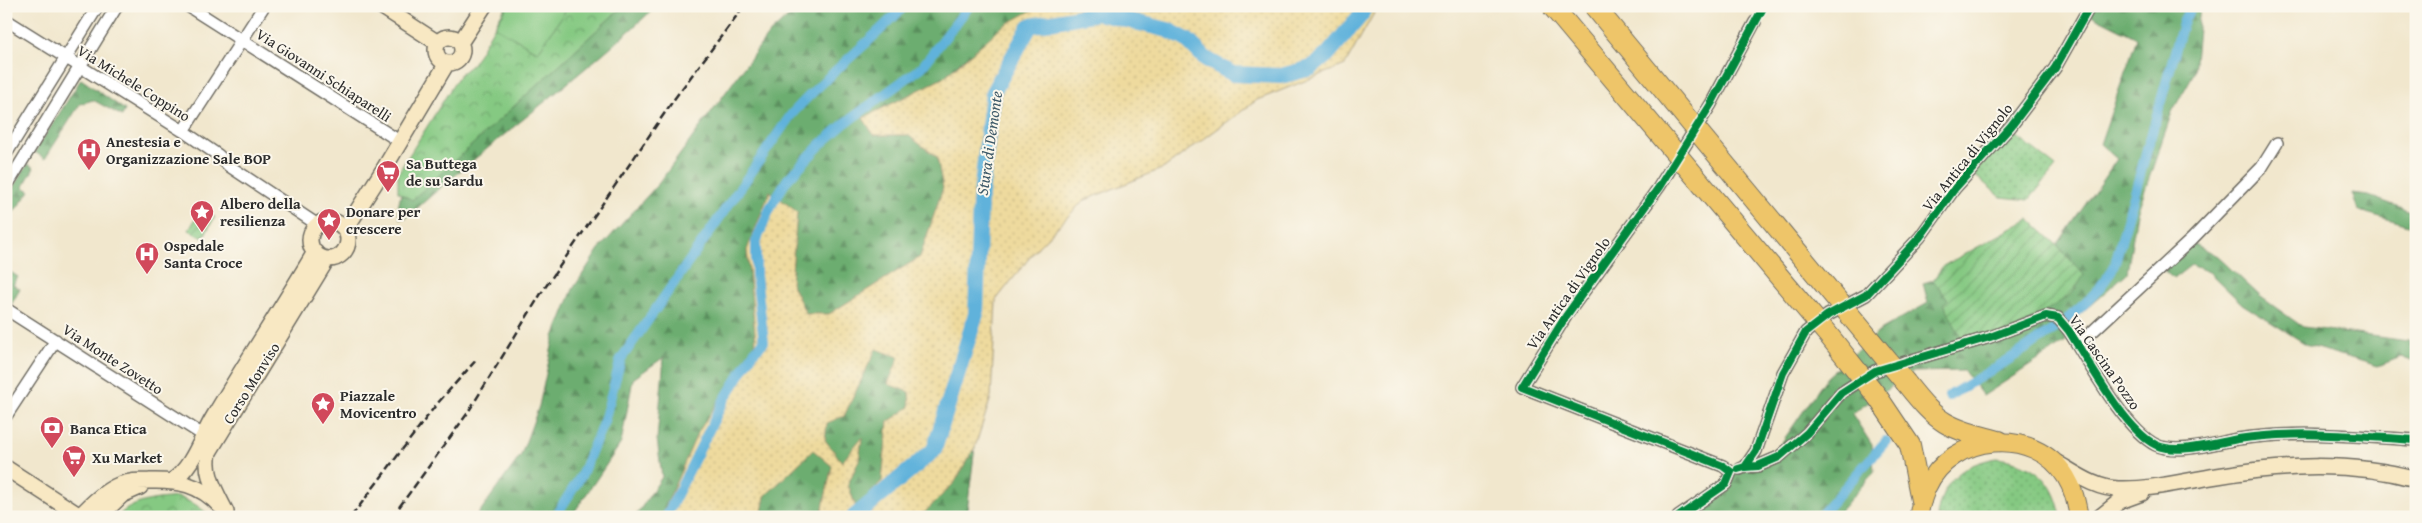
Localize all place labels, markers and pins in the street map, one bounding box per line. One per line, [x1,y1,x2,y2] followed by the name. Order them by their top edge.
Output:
[106,131,271,169] place label: Anestesia e Organizzazione Sale BOP
[76,137,102,171] hospital icon: Anestesia e Organizzazione Sale BOP
[406,153,484,191] place label: Sa Buttega de su Sardu
[375,159,401,193] supermarket icon: Sa Buttega de su Sardu
[220,193,301,231] place label: Albero della resilienza
[189,199,215,233] place icon: Albero della resilienza
[346,201,421,239] place label: Donare per crescere
[316,207,342,241] place icon: Donare per crescere
[164,235,243,273] place label: Ospedale Santa Croce
[134,241,160,275] hospital icon: Ospedale Santa Croce
[340,385,416,423] place label: Piazzale Movicentro
[310,391,336,425] place icon: Piazzale Movicentro
[39,415,65,449] bank icon: Banca Etica
[70,418,147,439] place label: Banca Etica
[61,444,87,478] supermarket icon: Xu Market
[92,447,163,468] place label: Xu Market

